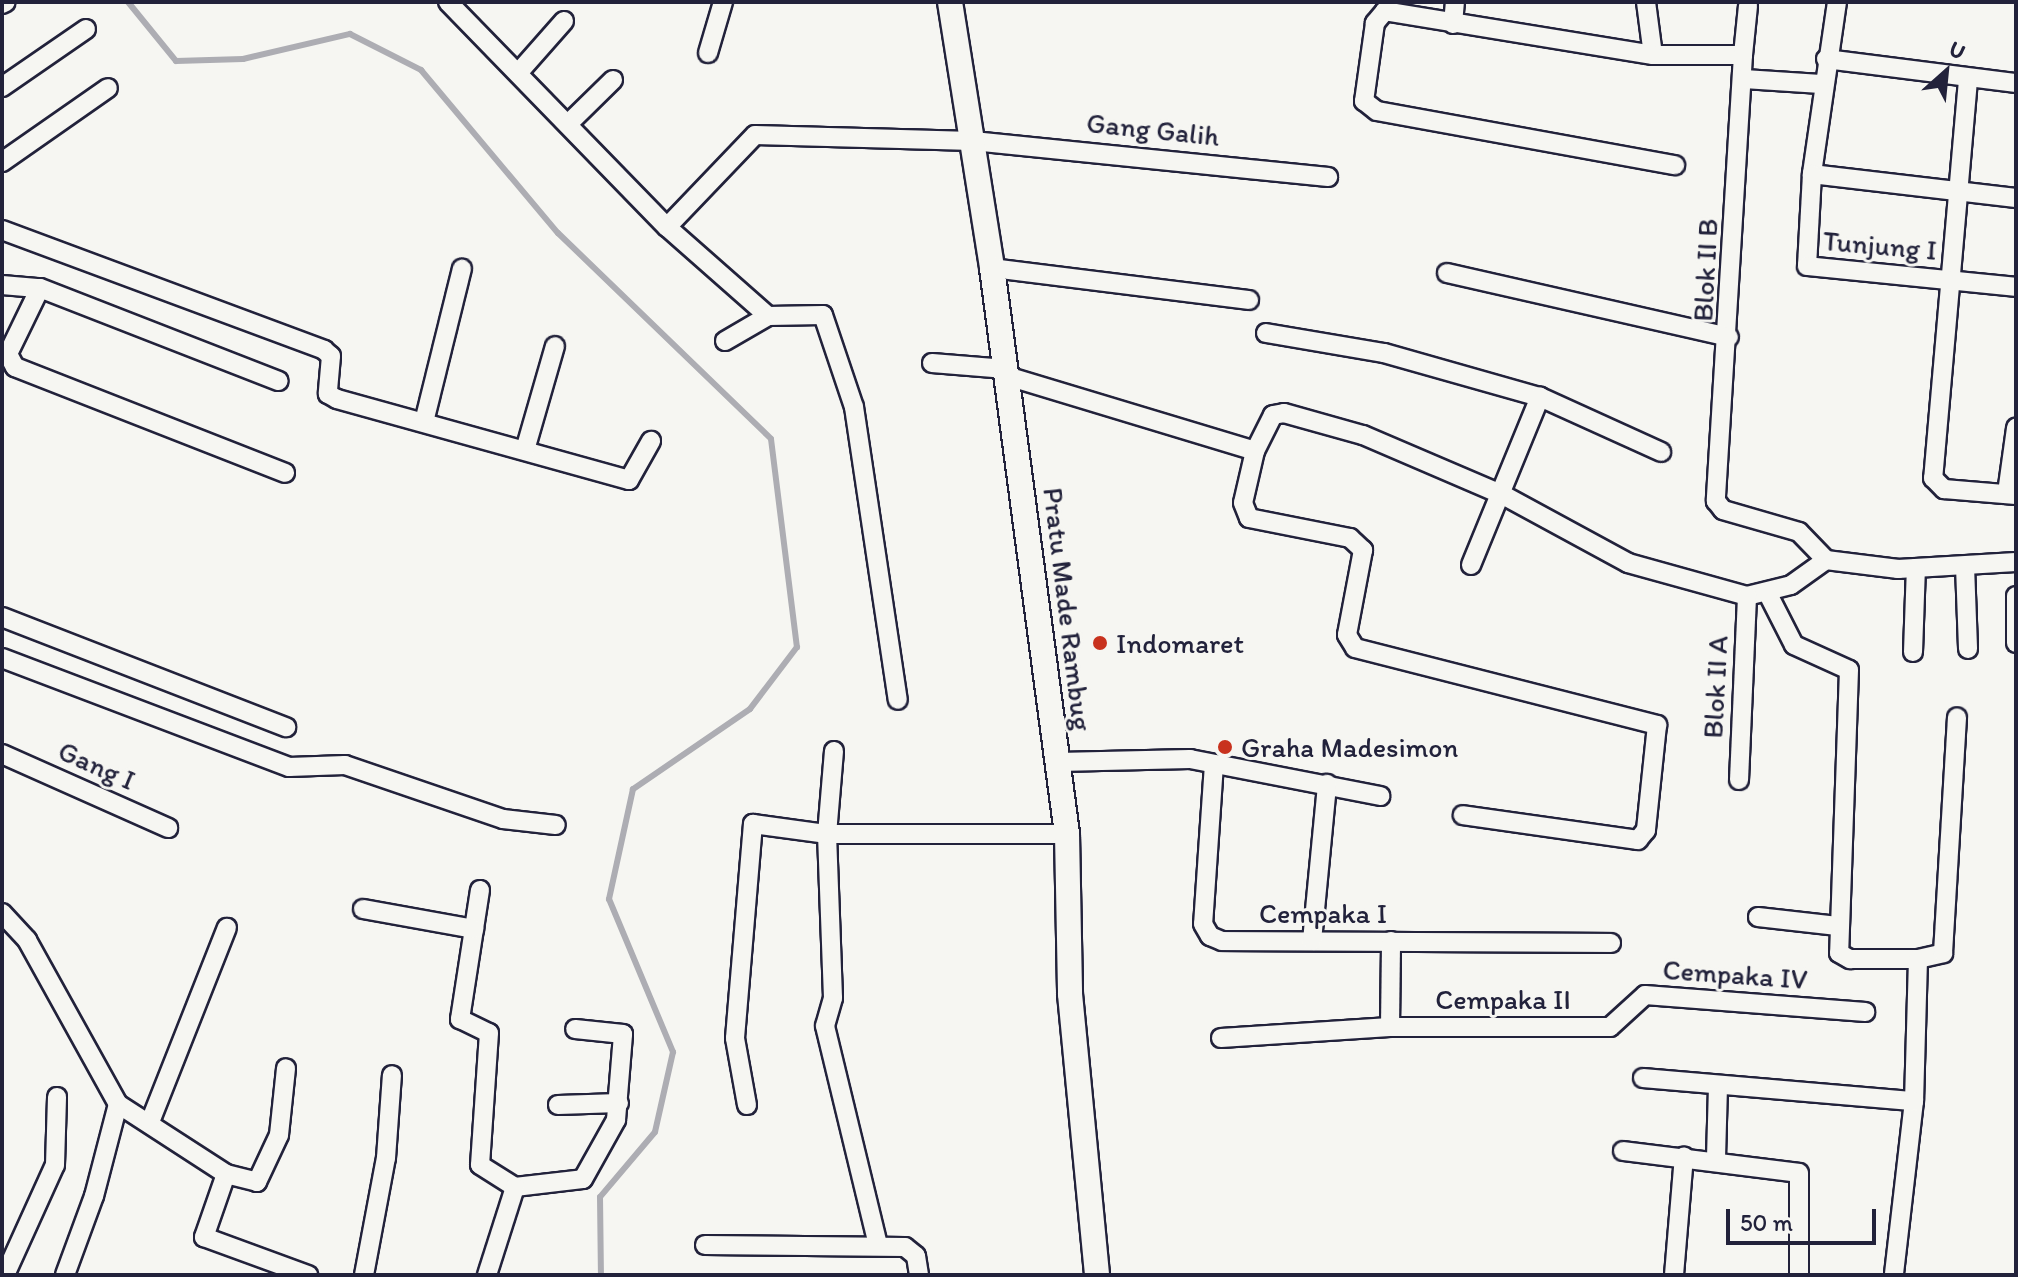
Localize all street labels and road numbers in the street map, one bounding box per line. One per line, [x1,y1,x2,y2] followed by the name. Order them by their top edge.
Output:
[1085,105,1221,153] street label: Gang Galih
[1686,218,1724,322] street label: Blok II B
[1822,223,1938,267] street label: Tunjung I
[1036,486,1100,732] street label: Pratu Made Rambug
[1696,635,1734,739] street label: Blok II A
[53,733,141,797] street label: Gang I
[1259,896,1387,930] street label: Cempaka I
[1662,952,1808,996] street label: Cempaka IV
[1435,982,1571,1016] street label: Cempaka II

